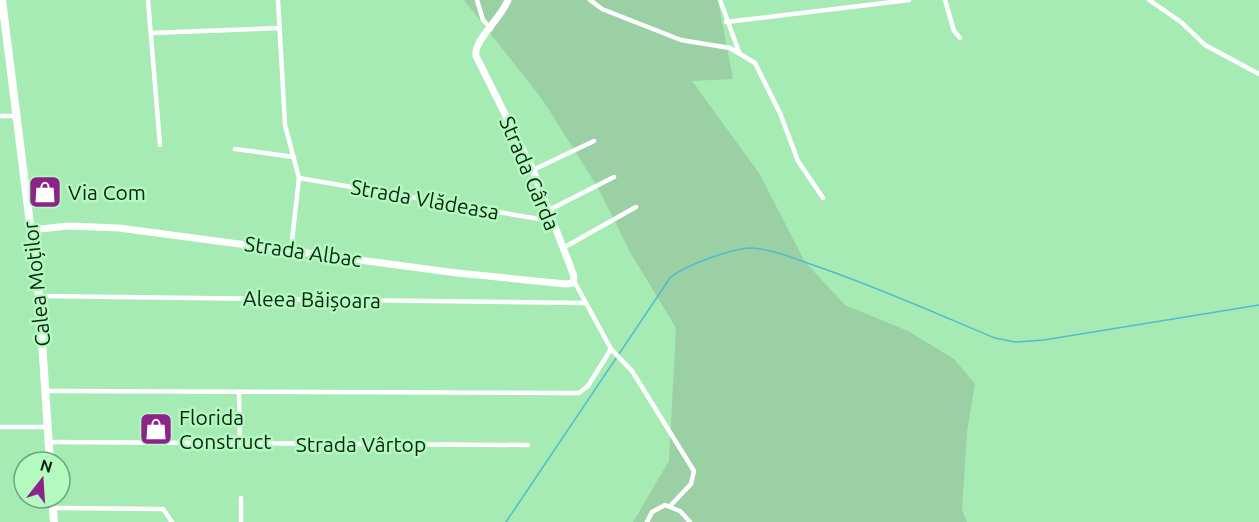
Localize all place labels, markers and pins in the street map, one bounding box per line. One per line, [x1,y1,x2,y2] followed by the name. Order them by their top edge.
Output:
[27,174,63,210] shop icon: Via Com
[68,180,146,204] place label: Via Com
[179,405,271,453] place label: Florida Construct
[138,411,174,447] shop icon: Florida Construct

